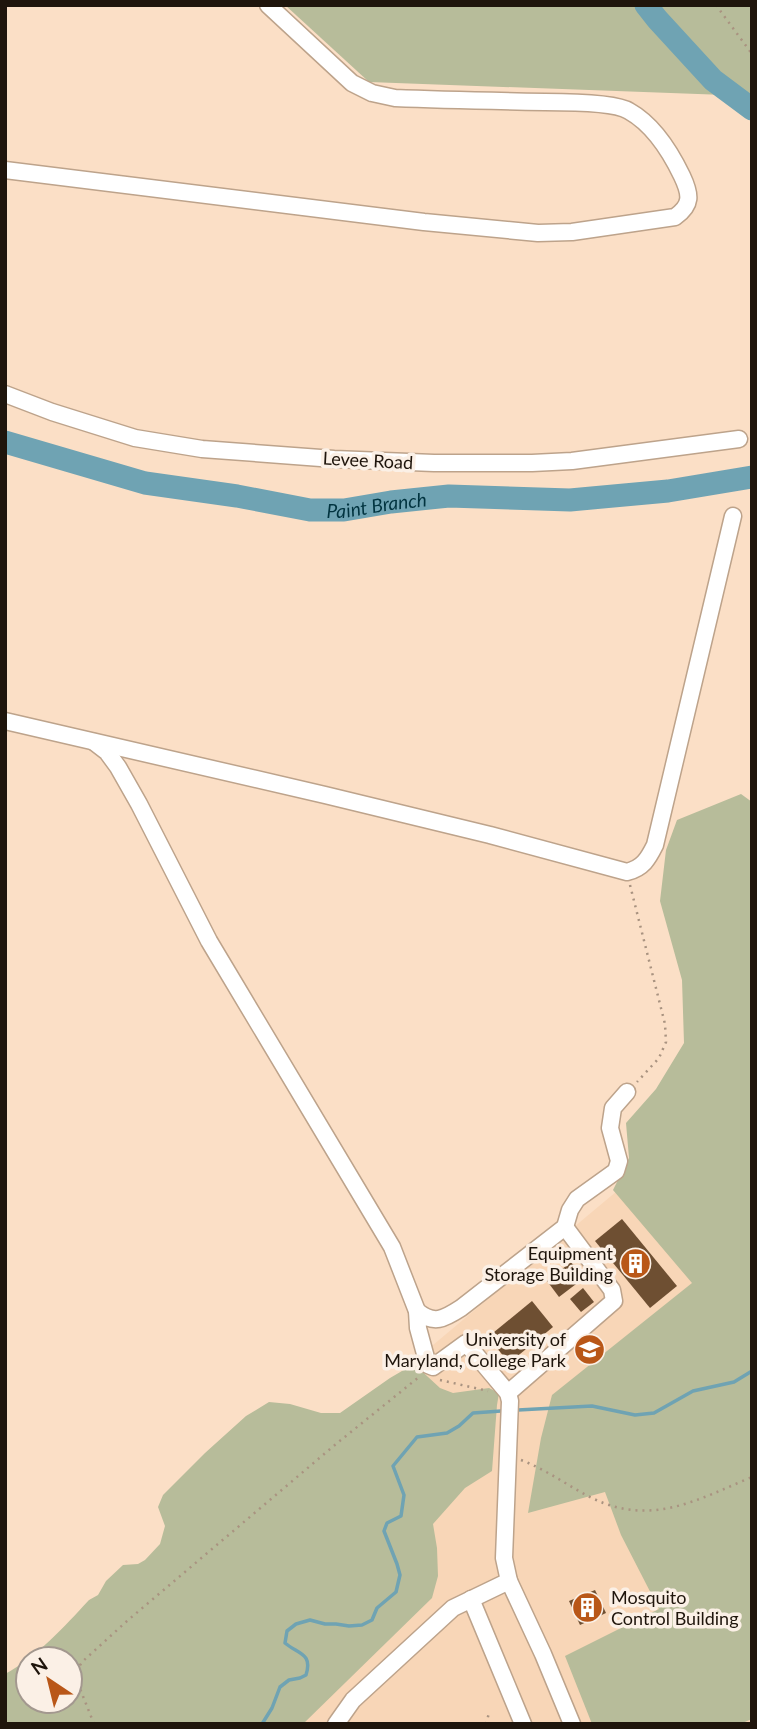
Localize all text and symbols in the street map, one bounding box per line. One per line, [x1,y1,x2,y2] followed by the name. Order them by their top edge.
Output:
[322,447,414,473] street label: Levee Road
[326,487,428,522] water label: Paint Branch
[484,1242,614,1285] place label: Equipment Storage Building
[619,1246,653,1280] building icon: Equipment Storage Building
[384,1328,567,1371] place label: University of Maryland, College Park
[572,1332,606,1366] school or university icon: University of Maryland, College Park
[611,1586,739,1629] place label: Mosquito Control Building
[571,1590,605,1624] building icon: Mosquito Control Building
[14,1645,84,1715] north arrow
[26,1652,52,1679] text: N

